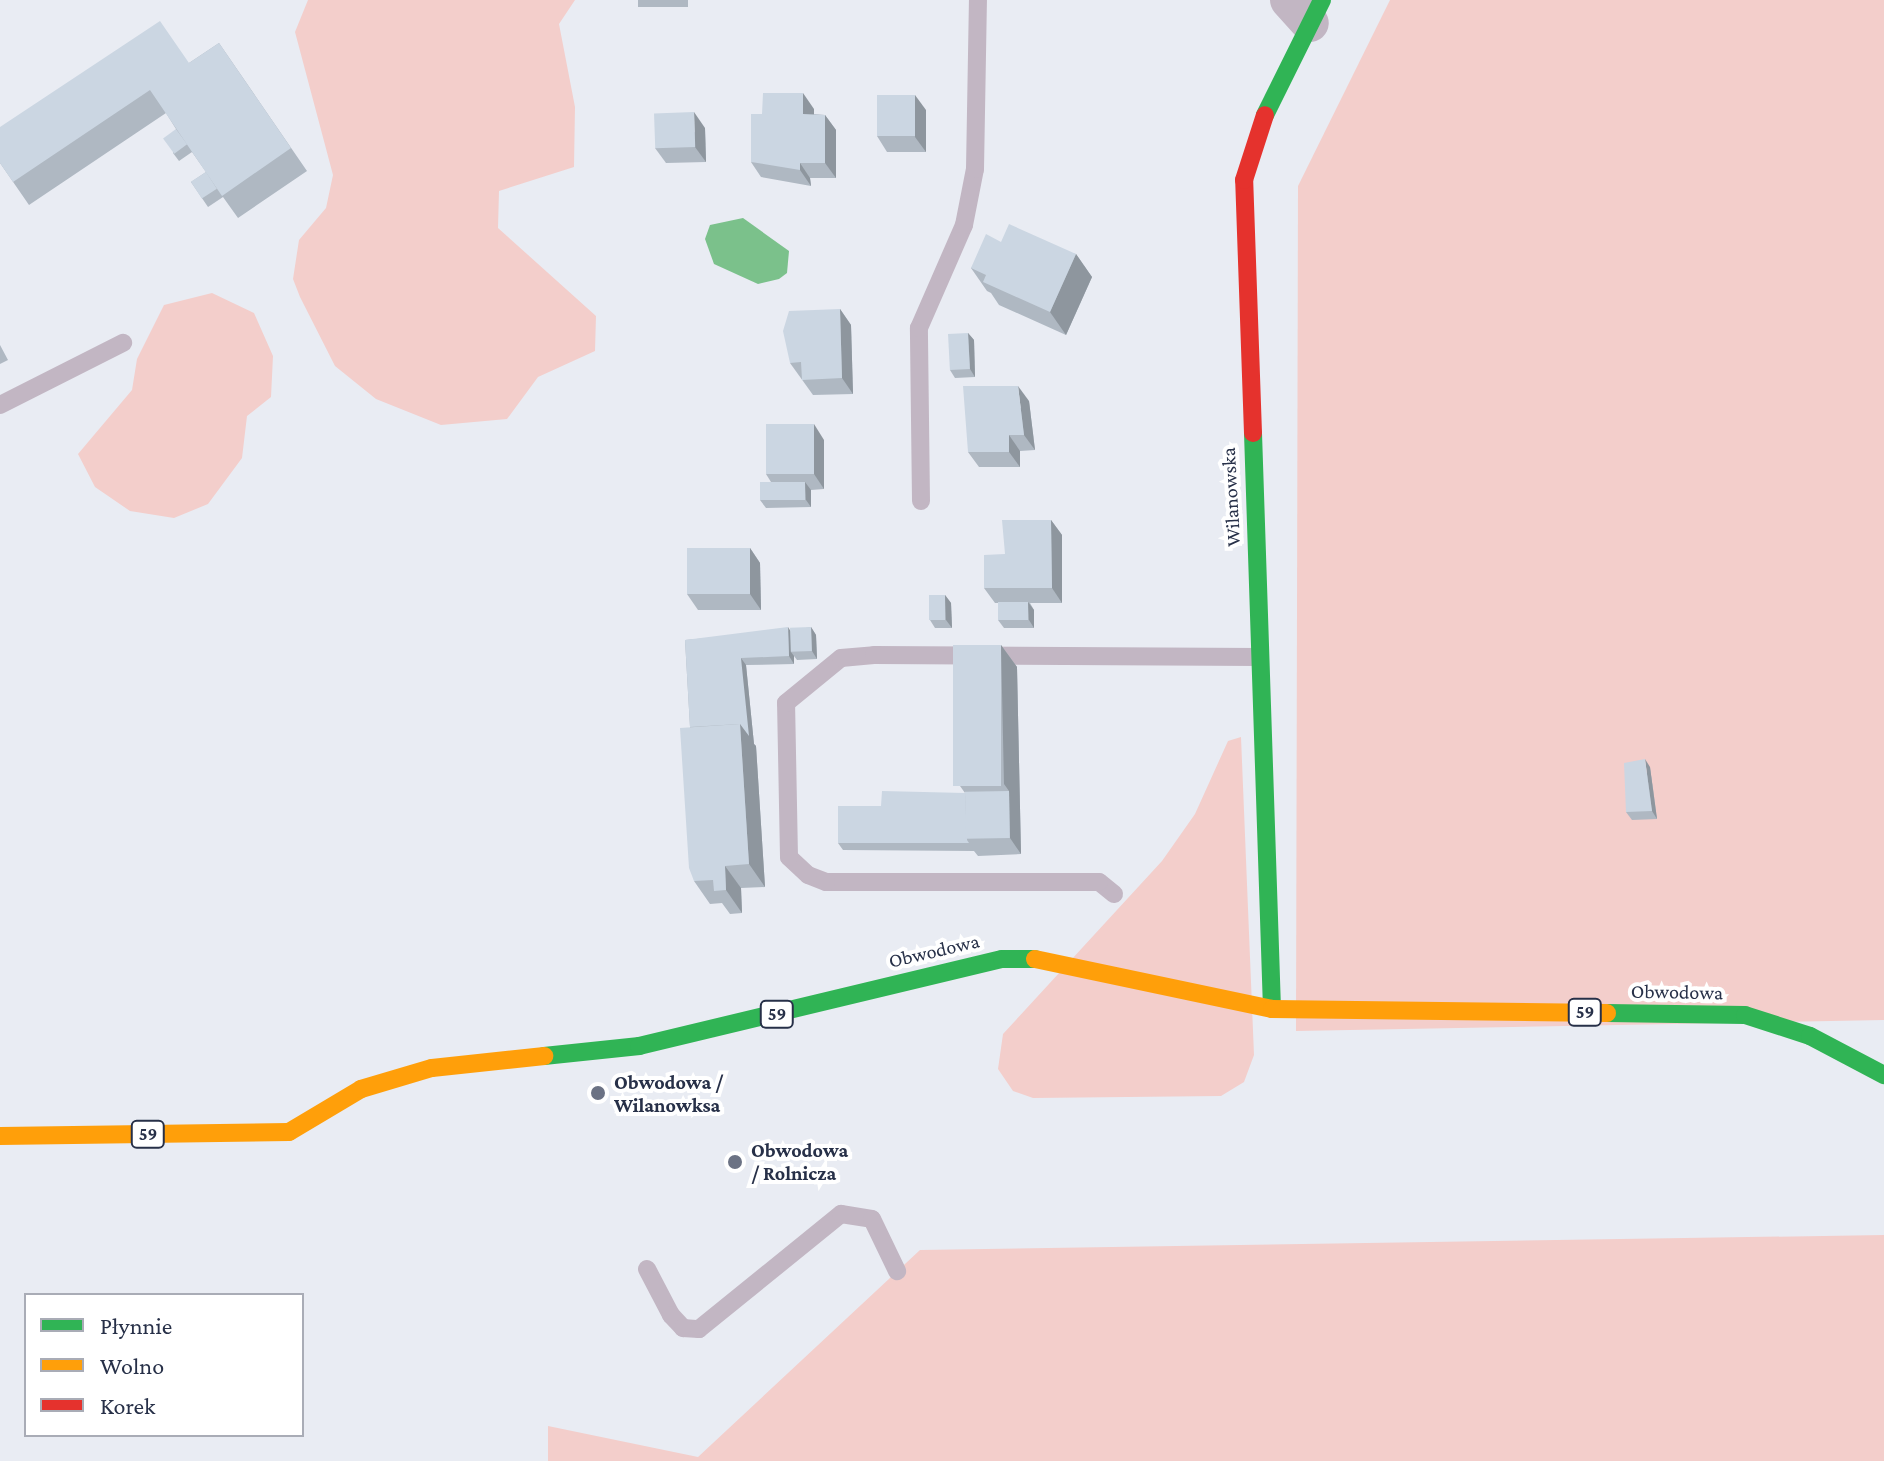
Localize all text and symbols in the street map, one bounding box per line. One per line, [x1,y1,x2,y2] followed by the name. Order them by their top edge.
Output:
[1216,447,1246,547] street label: Wilanowska
[886,929,982,973] street label: Obwodowa
[1631,979,1723,1005] street label: Obwodowa
[1567,998,1603,1026] road number: 59
[759,1000,795,1028] road number: 59
[614,1070,723,1117] place label: Obwodowa / Wilanowksa
[589,1084,607,1102] marker: Obwodowa / Wilanowksa
[130,1120,166,1148] road number: 59
[751,1138,848,1185] place label: Obwodowa / Rolnicza
[726,1153,744,1171] marker: Obwodowa / Rolnicza
[24,1293,304,1437] legend
[100,1312,172,1339] text: Płynnie
[100,1352,164,1379] text: Wolno
[100,1392,155,1419] text: Korek

